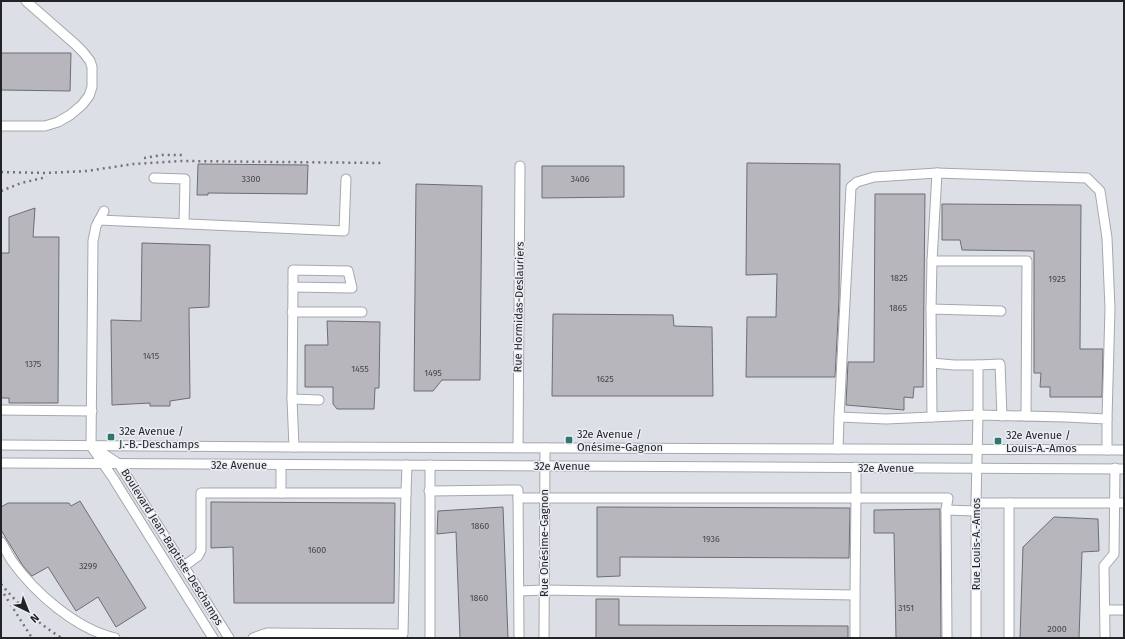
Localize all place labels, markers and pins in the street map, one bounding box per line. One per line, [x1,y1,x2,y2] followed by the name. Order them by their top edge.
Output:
[119,425,199,451] place label: 32e Avenue / J.-B.-Deschamps
[577,428,663,454] place label: 32e Avenue / Onésime-Gagnon
[1006,429,1077,455] place label: 32e Avenue / Louis-A.-Amos
[106,432,116,442] marker: 32e Avenue / J.-B.-Deschamps
[564,435,574,445] marker: 32e Avenue / Onésime-Gagnon
[993,436,1003,446] marker: 32e Avenue / Louis-A.-Amos

